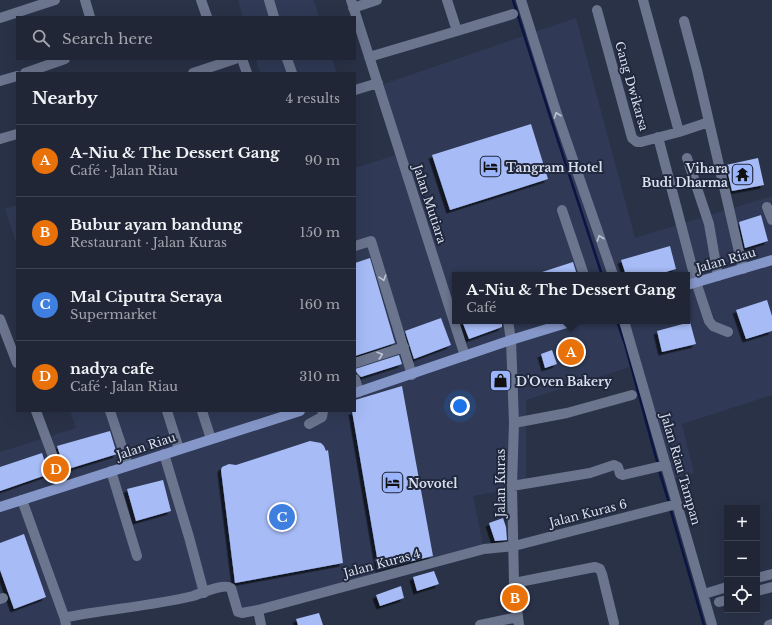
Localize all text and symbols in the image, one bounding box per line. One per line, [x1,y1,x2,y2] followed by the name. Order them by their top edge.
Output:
[16,16,356,60] search box
[30,27,52,49] icon: search
[62,29,153,48] text: Search here
[612,39,652,133] street label: Gang Dwikarsa
[32,88,98,109] text: Nearby
[286,90,340,107] text: 4 results
[553,112,562,119] one-way arrow
[70,143,279,162] text: A-Niu & The Dessert Gang
[40,152,50,169] text: A
[305,152,340,169] text: 90 m
[477,154,503,180] hotel icon: Tangram Hotel
[506,160,603,175] place label: Tangram Hotel
[410,161,450,246] street label: Jalan Mutiara
[642,161,728,190] place label: Vihara Budi Dharma
[70,162,178,179] text: Café · Jalan Riau
[730,162,756,188] temple icon: Vihara Budi Dharma
[70,215,242,234] text: Bubur ayam bandung
[40,224,50,241] text: B
[300,224,340,241] text: 150 m
[70,234,227,251] text: Restaurant · Jalan Kuras
[596,235,605,242] one-way arrow
[692,244,758,276] street label: Jalan Riau
[452,272,690,324] popup
[378,274,387,281] one-way arrow
[466,280,676,299] text: A-Niu & The Dessert Gang
[70,287,222,306] text: Mal Ciputra Seraya
[40,296,50,313] text: C
[299,296,340,313] text: 160 m
[466,299,497,316] text: Café
[70,306,157,323] text: Supermarket
[558,337,584,367] pin: A
[376,351,383,360] one-way arrow
[70,359,154,378] text: nadya cafe
[39,368,51,385] text: D
[299,368,340,385] text: 310 m
[487,368,513,394] shop icon: D'Oven Bakery
[516,374,612,389] place label: D'Oven Bakery
[70,378,178,395] text: Café · Jalan Riau
[450,396,470,416] your location
[657,409,704,527] street label: Jalan Riau Tampan
[113,429,178,463] street label: Jalan Riau
[493,449,508,519] street label: Jalan Kuras
[43,454,69,484] pin: D
[379,470,405,496] hotel icon: Novotel
[408,476,458,491] place label: Novotel
[546,496,629,530] street label: Jalan Kuras 6
[269,502,295,532] pin: C
[724,505,760,613] map controls
[724,505,760,541] button: +
[724,541,760,577] button: −
[340,546,422,581] street label: Jalan Kuras 4
[724,577,760,613] button: locate
[502,583,528,613] pin: B

